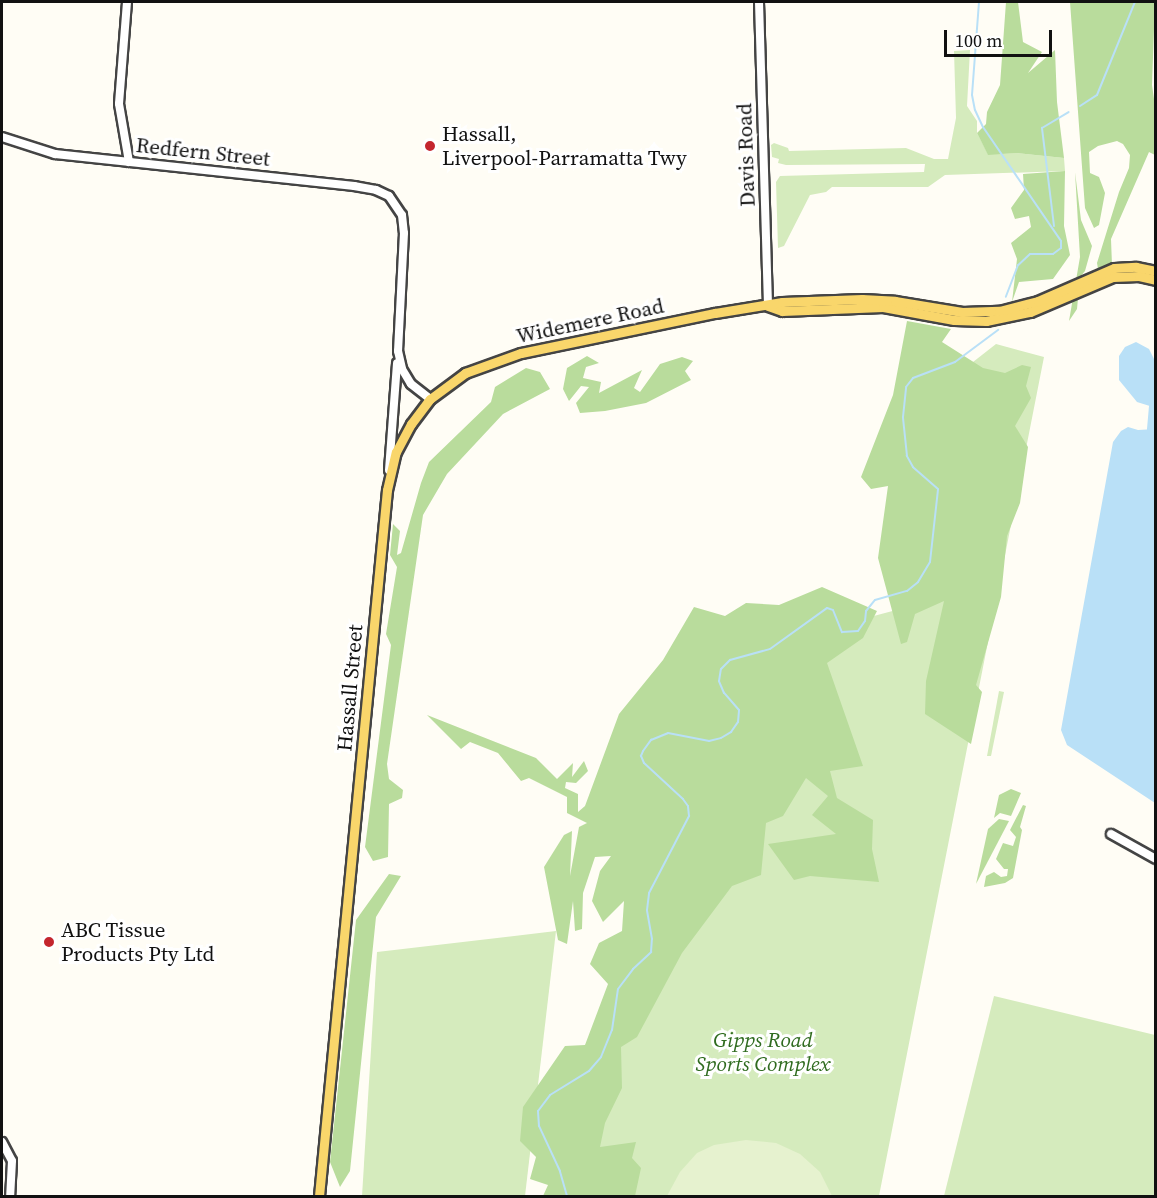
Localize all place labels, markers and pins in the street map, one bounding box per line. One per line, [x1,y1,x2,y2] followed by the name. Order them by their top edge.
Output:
[442,121,687,171] place label: Hassall, Liverpool-Parramatta Twy
[423,139,437,153] marker: Hassall, Liverpool-Parramatta Twy
[61,917,214,967] place label: ABC Tissue Products Pty Ltd
[42,935,56,949] marker: ABC Tissue Products Pty Ltd

